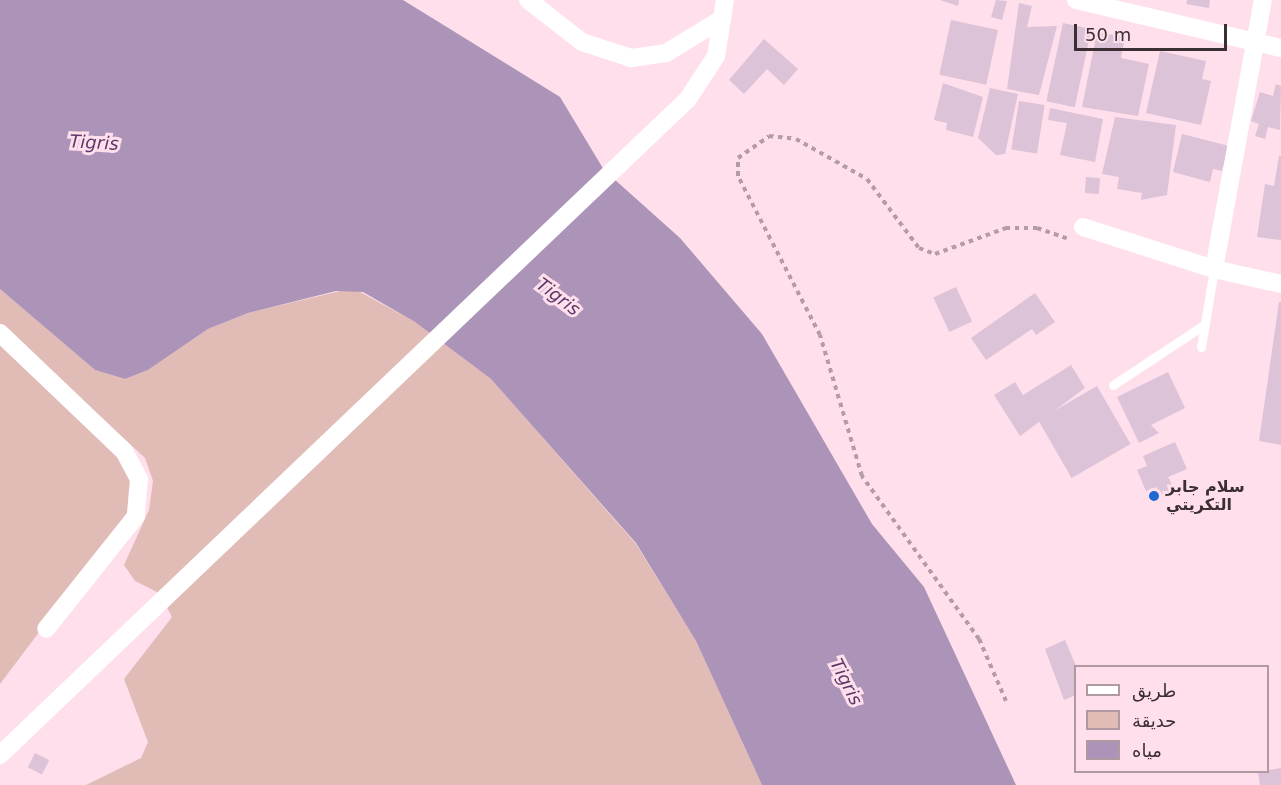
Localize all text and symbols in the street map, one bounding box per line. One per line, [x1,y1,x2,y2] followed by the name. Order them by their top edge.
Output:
[1077,12,1230,50] scale bar
[1085,24,1131,45] text: 50 m
[69,131,119,155] water label: Tigris
[532,274,584,320] water label: Tigris
[1166,477,1245,515] place label: سلام جابر التكريتي
[1147,489,1161,503] marker: سلام جابر التكريتي
[825,655,867,709] water label: Tigris
[1074,665,1269,773] legend
[1132,680,1176,701] text: طريق
[1132,710,1176,731] text: حديقة
[1132,740,1162,761] text: مياه

